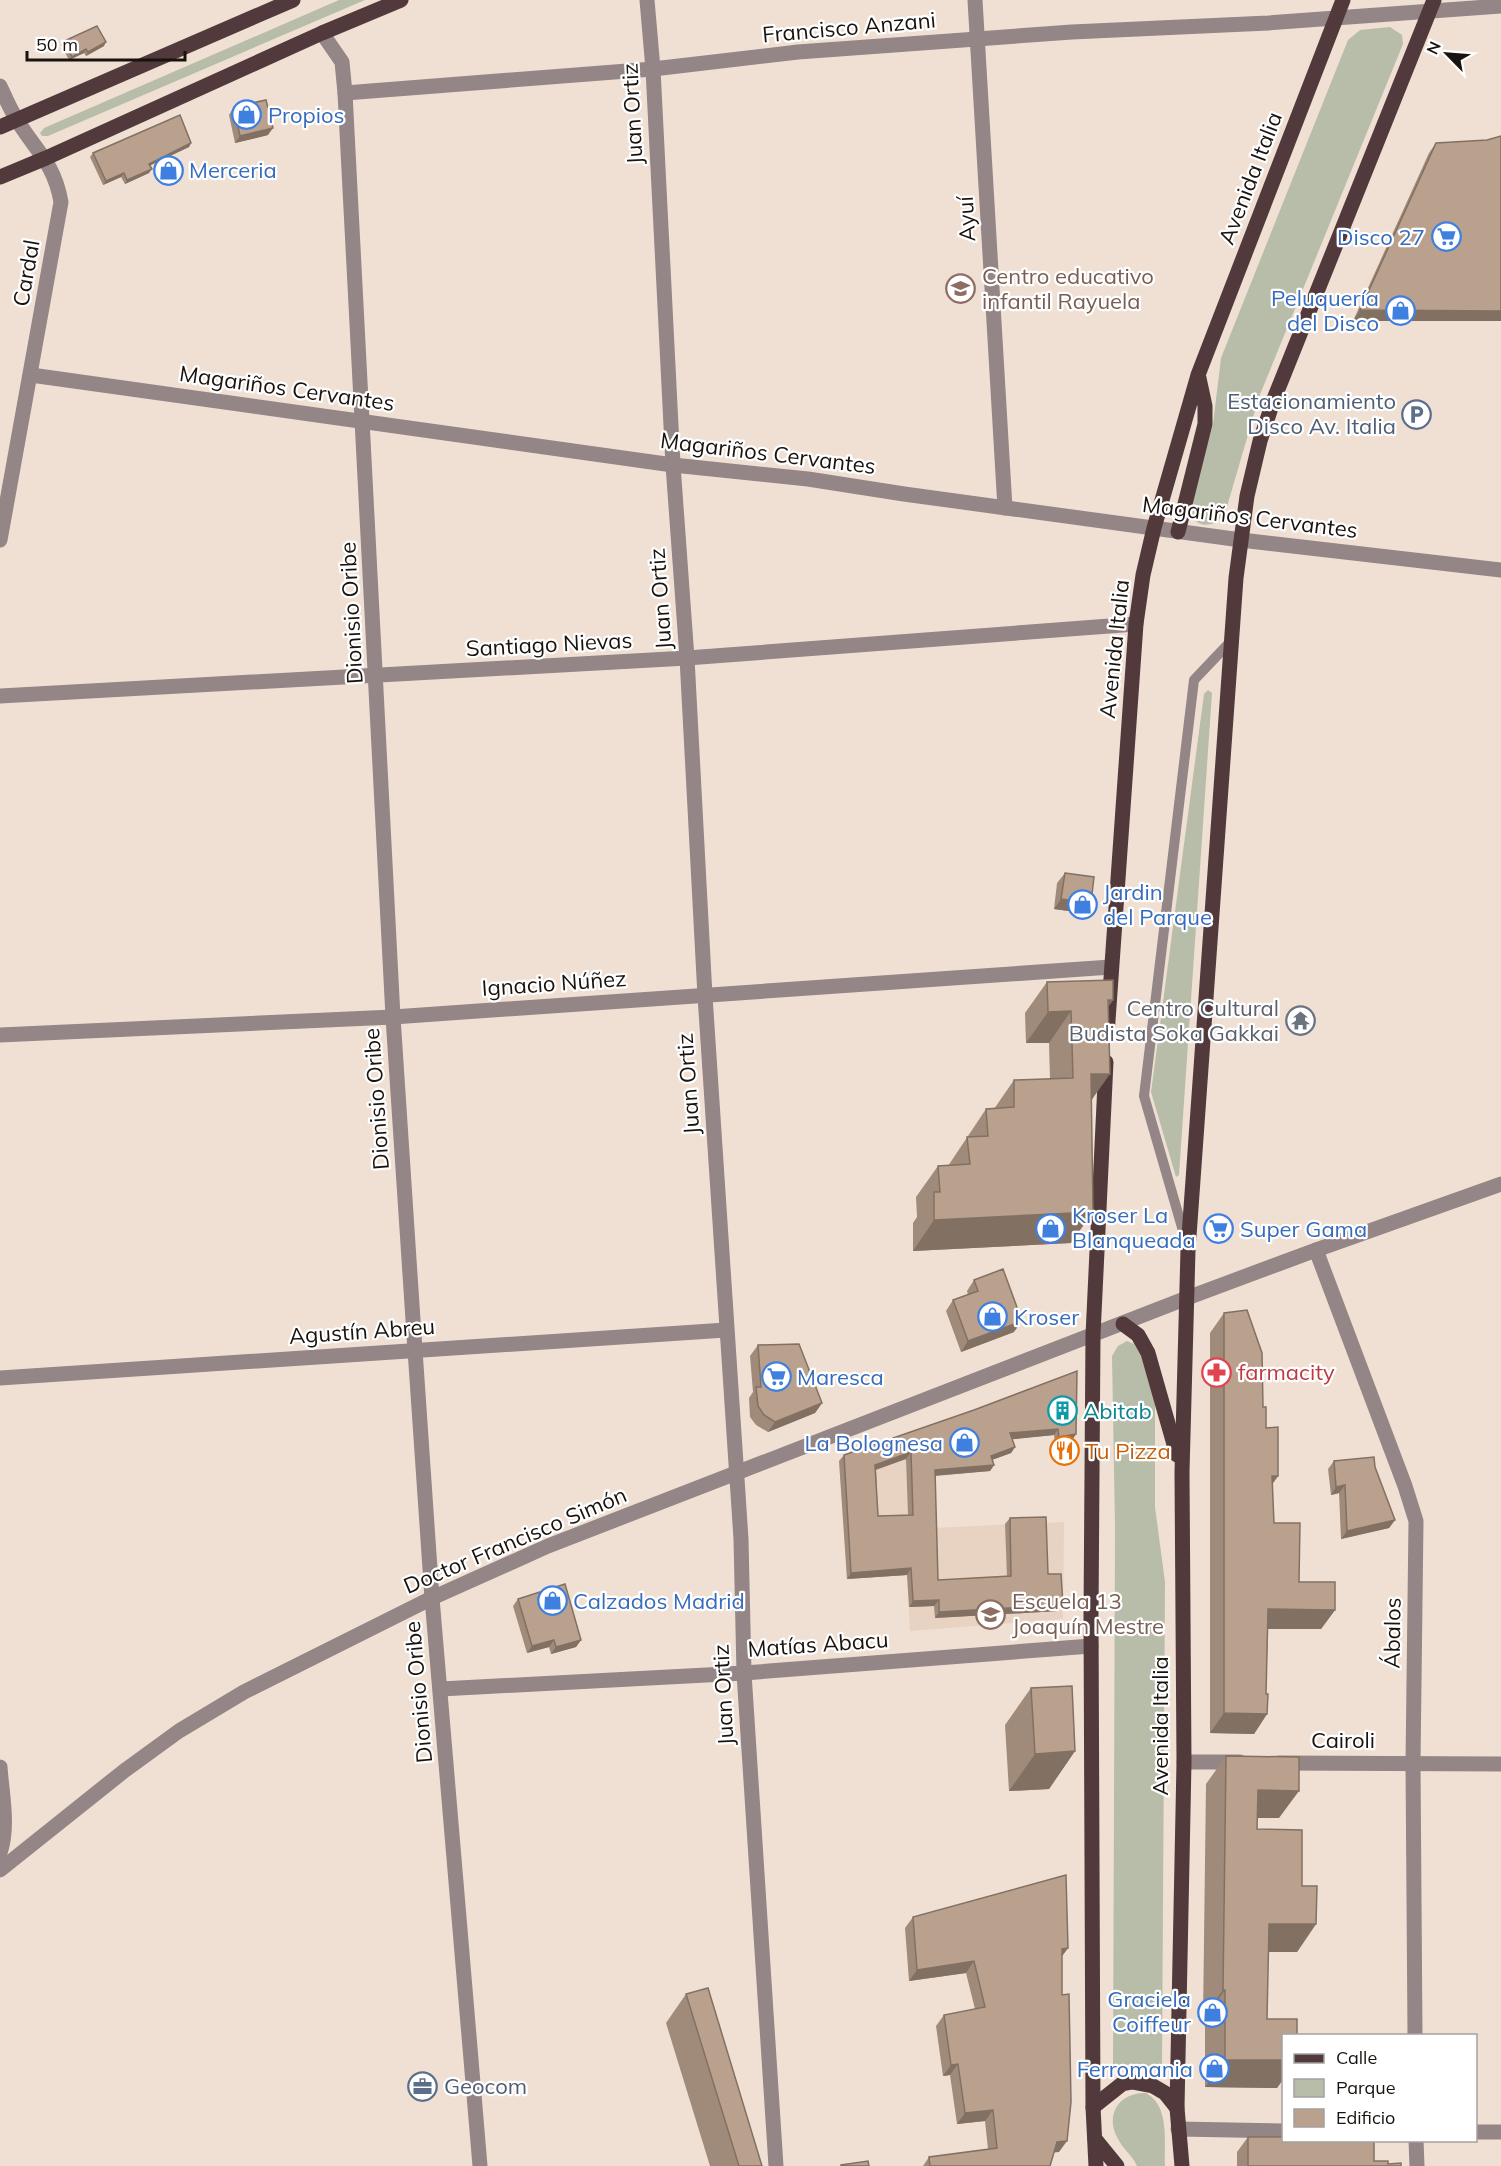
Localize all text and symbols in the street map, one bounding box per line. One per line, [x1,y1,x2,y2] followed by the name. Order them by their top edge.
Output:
[761,5,937,49] street label: Francisco Anzani
[27,24,184,62] scale bar
[1417,24,1477,84] north arrow
[36,33,78,56] text: 50 m
[1422,38,1445,57] text: N
[615,63,649,165] street label: Juan Ortiz
[231,99,263,131] shop icon: Propios
[268,101,344,129] place label: Propios
[1212,108,1288,248] street label: Avenida Italia
[152,154,184,186] shop icon: Merceria
[189,156,277,184] place label: Merceria
[951,194,981,242] street label: Ayuí
[1430,221,1462,253] supermarket icon: Disco 27
[1337,223,1425,251] place label: Disco 27
[6,237,46,309] street label: Cardal
[982,262,1154,315] place label: Centro educativo infantil Rayuela
[945,273,977,305] school or university icon: Centro educativo infantil Rayuela
[1271,284,1379,337] place label: Peluquería del Disco
[1384,295,1416,327] shop icon: Peluquería del Disco
[178,359,396,417] street label: Magariños Cervantes
[1227,387,1396,440] place label: Estacionamiento Disco Av. Italia
[1401,398,1433,430] parking icon: Estacionamiento Disco Av. Italia
[659,426,877,480] street label: Magariños Cervantes
[1141,490,1359,544] street label: Magariños Cervantes
[333,541,369,685] street label: Dionisio Oribe
[642,547,678,651] street label: Juan Ortiz
[1093,578,1135,720] street label: Avenida Italia
[465,626,633,662] street label: Santiago Nievas
[1103,878,1212,931] place label: Jardin del Parque
[1066,889,1098,921] shop icon: Jardin del Parque
[481,964,627,1002] street label: Ignacio Núñez
[1069,994,1279,1047] place label: Centro Cultural Budista Soka Gakkai
[1284,1005,1316,1037] temple icon: Centro Cultural Budista Soka Gakkai
[357,1027,395,1171] street label: Dionisio Oribe
[670,1032,706,1136] street label: Juan Ortiz
[1072,1201,1196,1254] place label: Kroser La Blanqueada
[1035,1212,1067,1244] shop icon: Kroser La Blanqueada
[1203,1213,1235,1245] supermarket icon: Super Gama
[1240,1215,1367,1243] place label: Super Gama
[977,1301,1009,1333] shop icon: Kroser
[1014,1303,1079,1331] place label: Kroser
[288,1312,436,1350] street label: Agustín Abreu
[1201,1356,1233,1388] pharmacy icon: farmacity
[1238,1358,1335,1386] place label: farmacity
[760,1361,792,1393] supermarket icon: Maresca
[797,1363,884,1391] place label: Maresca
[1046,1395,1078,1427] building icon: Abitab
[1083,1397,1152,1425] place label: Abitab
[948,1427,980,1459] shop icon: La Bolognesa
[805,1429,943,1457] place label: La Bolognesa
[1048,1435,1080,1467] restaurant icon: Tu Pizza
[1085,1437,1171,1465] place label: Tu Pizza
[399,1480,631,1600] street label: Doctor Francisco Simón
[536,1585,568,1617] shop icon: Calzados Madrid
[573,1587,745,1615] place label: Calzados Madrid
[1012,1587,1164,1640] place label: Escuela 13 Joaquín Mestre
[1377,1597,1407,1669] street label: Ábalos
[975,1598,1007,1630] school or university icon: Escuela 13 Joaquín Mestre
[398,1620,438,1764] street label: Dionisio Oribe
[747,1625,889,1663] street label: Matías Abacu
[706,1644,740,1746] street label: Juan Ortiz
[1146,1656,1174,1796] street label: Avenida Italia
[1311,1726,1375,1754] street label: Cairoli
[1107,1985,1191,2038] place label: Graciela Coiffeur
[1196,1996,1228,2028] shop icon: Graciela Coiffeur
[1282,2034,1477,2142] legend
[1336,2046,1377,2069] text: Calle
[1198,2053,1230,2085] shop icon: Ferromania
[1077,2055,1193,2083] place label: Ferromania
[407,2070,439,2102] office icon: Geocom
[444,2072,527,2100] place label: Geocom
[1336,2076,1395,2099] text: Parque
[1336,2106,1395,2129] text: Edificio

